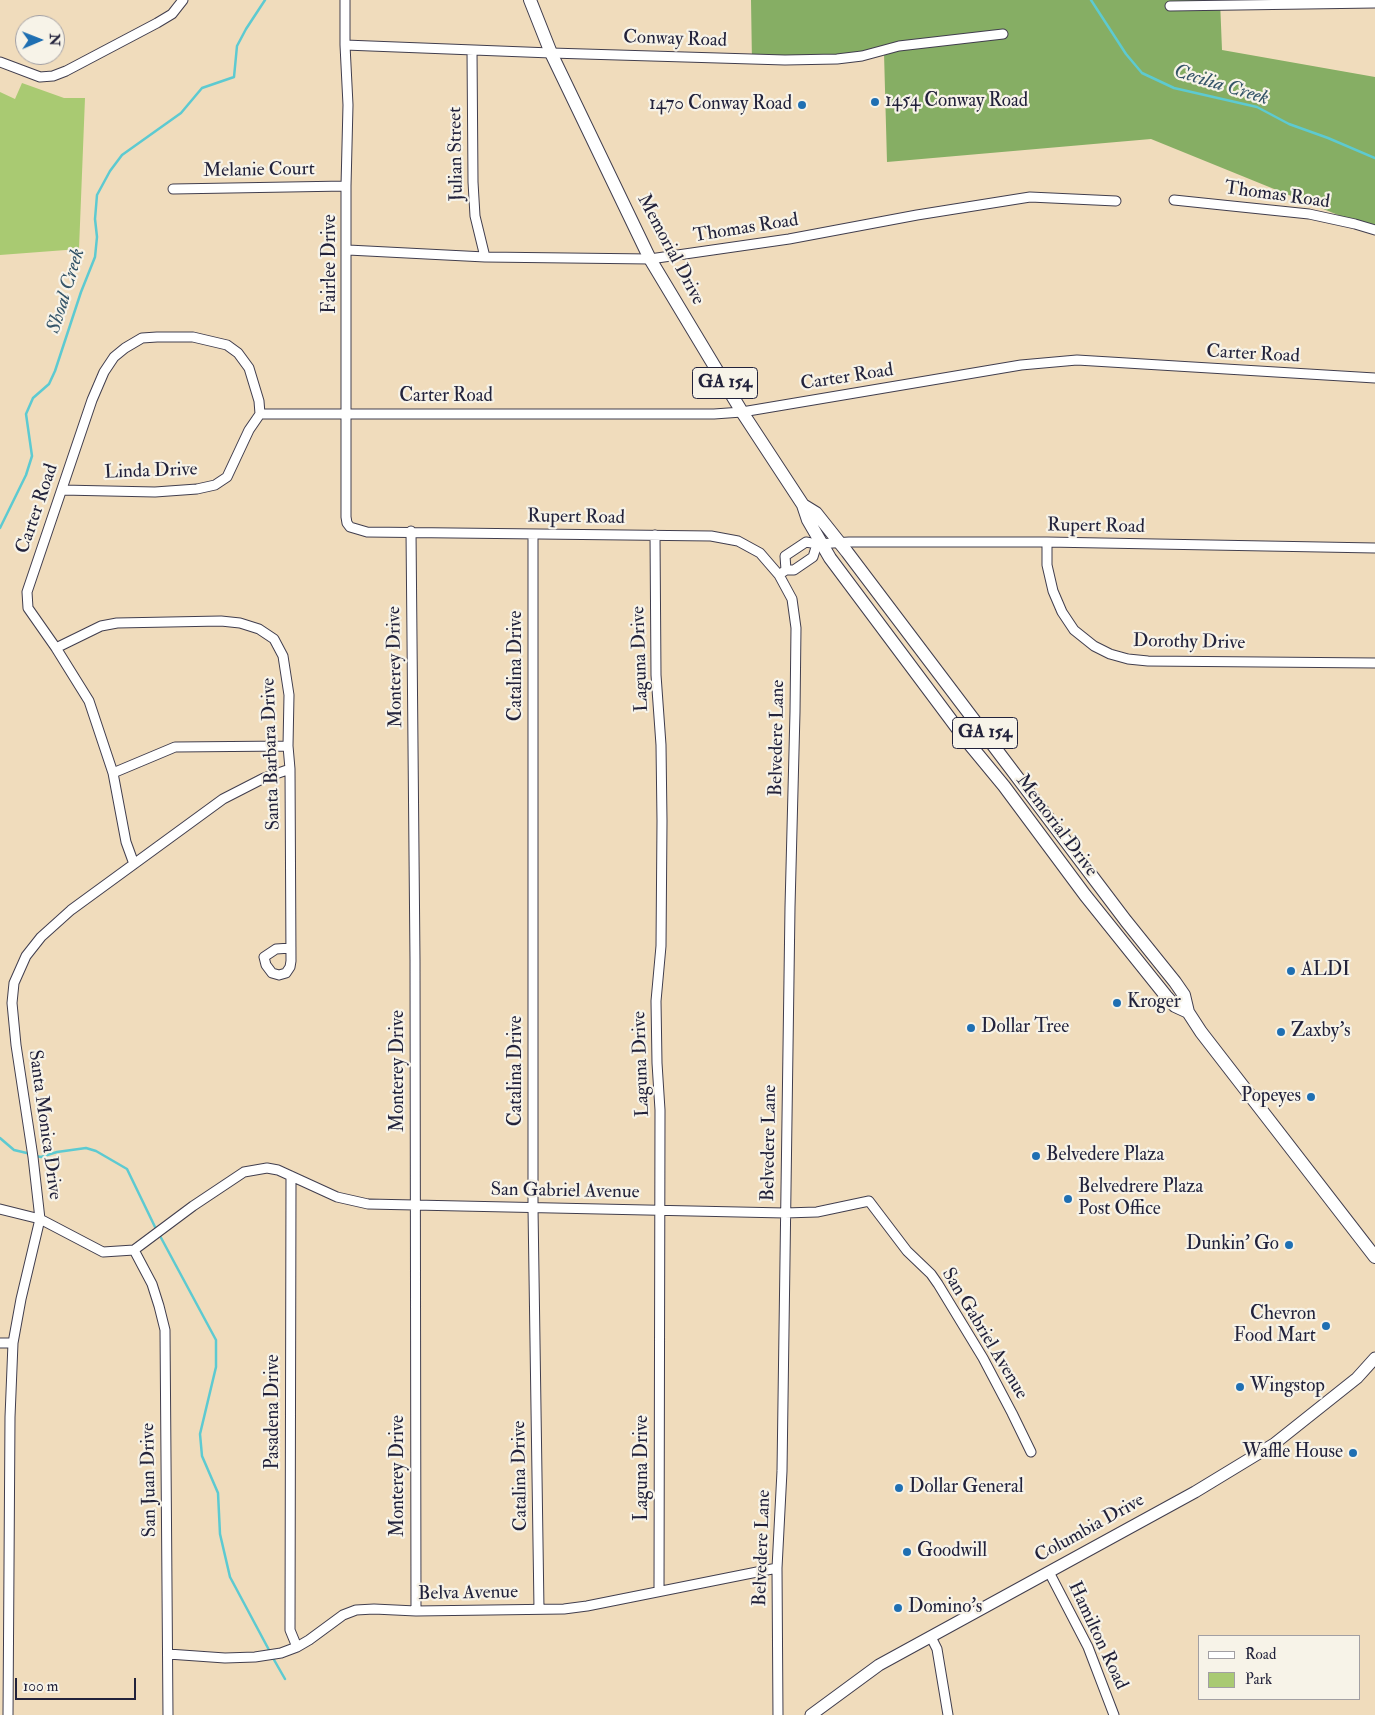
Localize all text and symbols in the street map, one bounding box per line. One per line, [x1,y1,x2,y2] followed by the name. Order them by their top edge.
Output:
[15,15,65,65] north arrow
[623,27,727,53] street label: Conway Road
[46,33,63,46] text: N
[1171,60,1271,112] water label: Cecilia Creek
[885,91,1028,113] place label: 1454 Conway Road
[649,94,792,116] place label: 1470 Conway Road
[869,96,881,108] marker: 1454 Conway Road
[796,99,808,111] marker: 1470 Conway Road
[445,107,469,201] street label: Julian Street
[203,159,315,183] street label: Melanie Court
[1223,177,1331,215] street label: Thomas Road
[631,191,709,309] street label: Memorial Drive
[692,209,800,249] street label: Thomas Road
[320,214,342,314] street label: Fairlee Drive
[43,246,91,336] water label: Shoal Creek
[1206,341,1300,369] street label: Carter Road
[799,359,895,397] street label: Carter Road
[692,368,758,398] road number: GA 154
[399,386,493,408] street label: Carter Road
[104,459,198,485] street label: Linda Drive
[12,461,64,557] street label: Carter Road
[527,506,625,530] street label: Rupert Road
[1047,515,1145,539] street label: Rupert Road
[384,606,408,728] street label: Monterey Drive
[628,606,654,712] street label: Laguna Drive
[506,611,528,721] street label: Catalina Drive
[1133,631,1245,655] street label: Dorothy Drive
[258,677,286,831] street label: Santa Barbara Drive
[766,679,790,797] street label: Belvedere Lane
[952,718,1018,748] road number: GA 154
[1010,770,1102,882] street label: Memorial Drive
[1301,960,1350,982] place label: ALDI
[1285,965,1297,977] marker: ALDI
[1127,992,1181,1014] place label: Kroger
[1111,997,1123,1009] marker: Kroger
[388,1010,410,1132] street label: Monterey Drive
[629,1011,655,1117] street label: Laguna Drive
[506,1016,528,1126] street label: Catalina Drive
[981,1017,1069,1039] place label: Dollar Tree
[1291,1021,1351,1043] place label: Zaxby's
[965,1022,977,1034] marker: Dollar Tree
[1275,1026,1287,1038] marker: Zaxby's
[22,1049,66,1201] street label: Santa Monica Drive
[758,1084,782,1202] street label: Belvedere Lane
[1241,1086,1301,1108] place label: Popeyes
[1305,1091,1317,1103] marker: Popeyes
[1046,1145,1164,1167] place label: Belvedere Plaza
[1030,1150,1042,1162] marker: Belvedere Plaza
[1078,1177,1203,1221] place label: Belvedrere Plaza Post Office
[490,1179,640,1205] street label: San Gabriel Avenue
[1062,1193,1074,1205] marker: Belvedrere Plaza Post Office
[1186,1234,1279,1256] place label: Dunkin' Go
[1283,1239,1295,1251] marker: Dunkin' Go
[936,1264,1032,1404] street label: San Gabriel Avenue
[1234,1304,1316,1348] place label: Chevron Food Mart
[1320,1320,1332,1332] marker: Chevron Food Mart
[263,1354,285,1470] street label: Pasadena Drive
[1250,1376,1325,1398] place label: Wingstop
[1234,1381,1246,1393] marker: Wingstop
[388,1415,410,1537] street label: Monterey Drive
[632,1415,654,1521] street label: Laguna Drive
[509,1420,533,1532] street label: Catalina Drive
[138,1423,162,1537] street label: San Juan Drive
[1243,1442,1343,1464] place label: Waffle House
[1347,1447,1359,1459] marker: Waffle House
[909,1477,1024,1499] place label: Dollar General
[893,1482,905,1494] marker: Dollar General
[750,1489,776,1607] street label: Belvedere Lane
[1031,1489,1149,1569] street label: Columbia Drive
[917,1541,987,1563] place label: Goodwill
[901,1546,913,1558] marker: Goodwill
[1062,1578,1132,1694] street label: Hamilton Road
[418,1582,518,1606] street label: Belva Avenue
[908,1597,982,1619] place label: Domino's
[892,1602,904,1614] marker: Domino's
[1198,1635,1360,1700] legend
[1245,1645,1276,1664] text: Road
[18,1668,139,1700] scale bar
[1245,1670,1272,1689] text: Park
[23,1677,58,1696] text: 100 m

